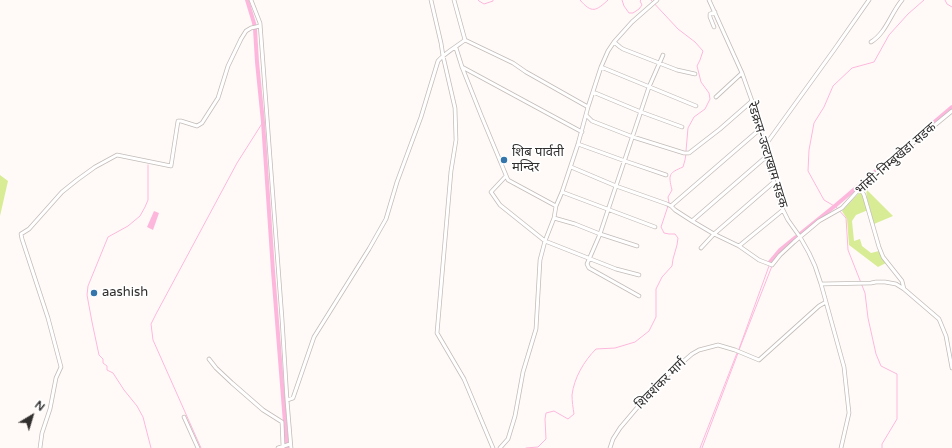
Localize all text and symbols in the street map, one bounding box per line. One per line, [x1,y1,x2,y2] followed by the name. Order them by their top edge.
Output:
[743,100,791,210] street label: रेडक्रस-उल्टाखाम सडक
[852,120,940,198] street label: भांसी-निम्बुखेडा सडक
[512,145,564,176] place label: शिब पार्वती मन्दिर
[499,155,509,165] marker: शिब पार्वती मन्दिर
[102,285,148,301] place label: aashish
[89,288,99,298] marker: aashish
[632,355,690,413] street label: शिवशंकर मार्ग
[12,396,52,436] north arrow
[32,398,47,414] text: N

